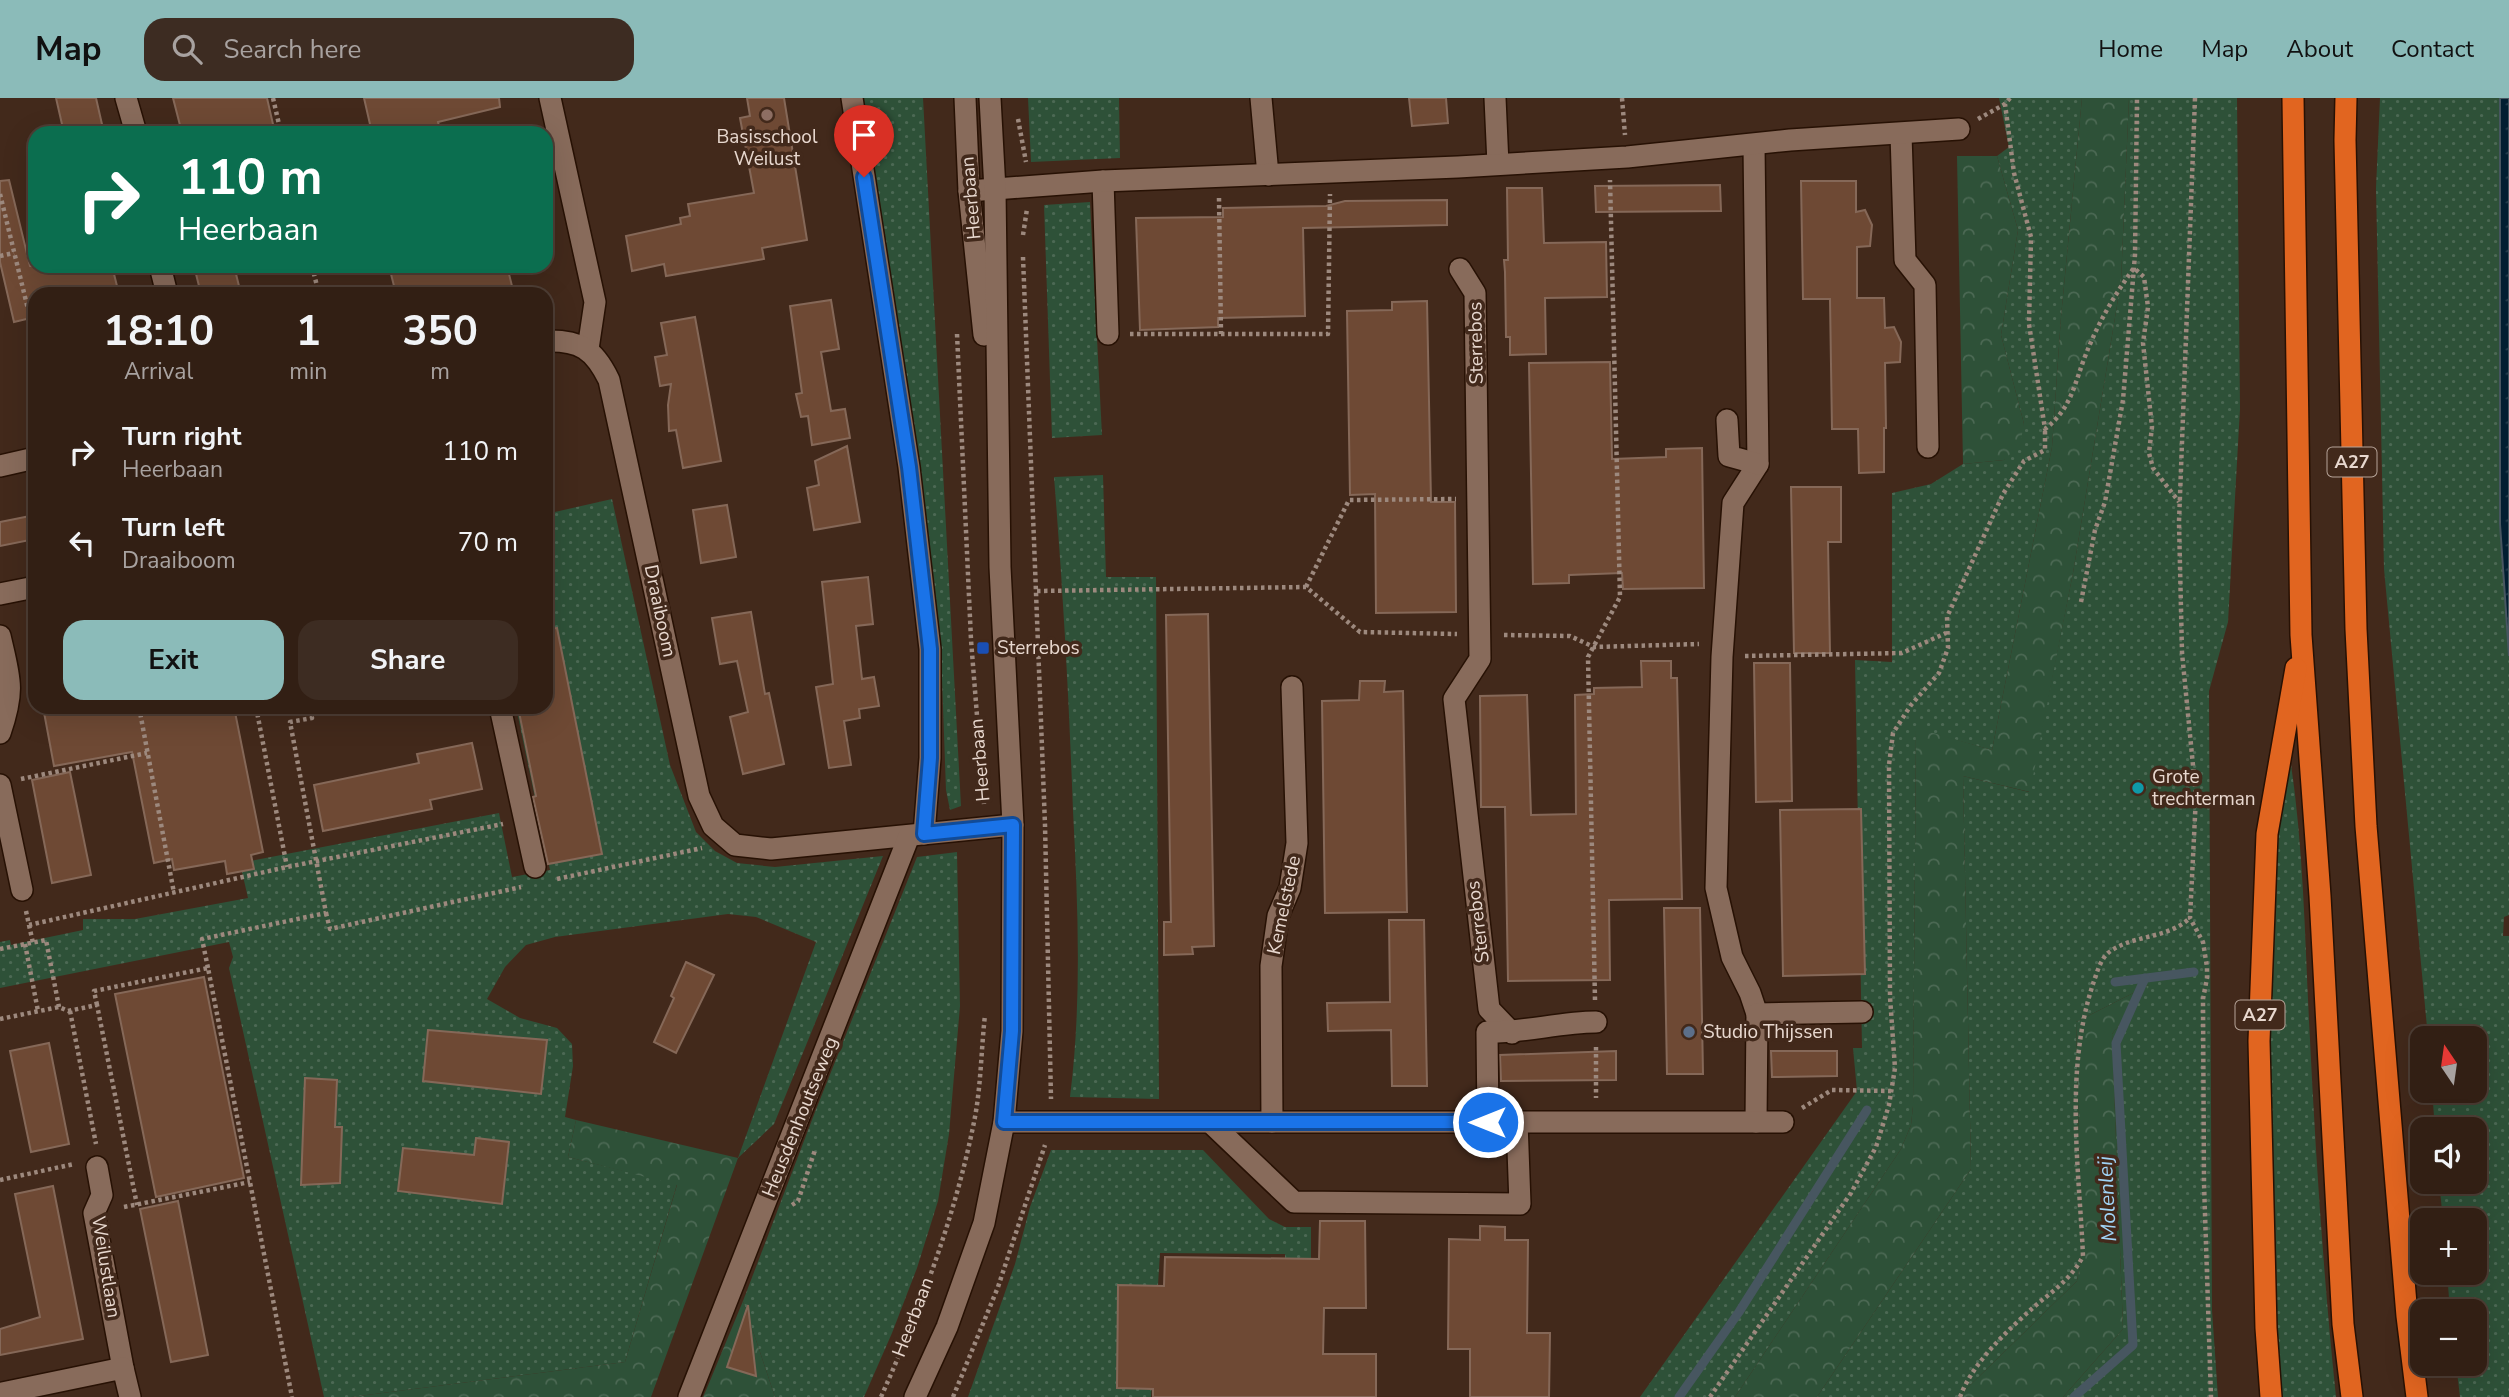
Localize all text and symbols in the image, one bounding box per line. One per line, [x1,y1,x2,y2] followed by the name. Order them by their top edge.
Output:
[144,18,634,81] search box
[35,27,102,72] text: Map
[168,30,206,68] icon: search
[224,32,361,67] text: Search here
[2098,33,2163,65] text: Home
[2201,33,2248,65] text: Map
[2286,33,2353,65] text: About
[2391,33,2474,65] text: Contact
[834,105,894,177] pin
[759,107,775,123] marker: Basisschool Weilust
[845,116,883,154] icon: arrive
[716,124,818,172] place label: Basisschool Weilust
[178,144,322,211] text: 110 m
[63,154,154,245] icon: right
[954,155,988,241] street label: Heerbaan
[178,208,319,251] text: Heerbaan
[1462,301,1490,385] street label: Sterrebos
[103,303,214,360] text: 18:10
[296,303,321,360] text: 1
[402,303,478,360] text: 350
[124,356,193,387] text: Arrival
[289,356,327,387] text: min
[430,356,450,387] text: m
[122,419,241,454] text: Turn right
[63,433,101,471] icon: right
[442,434,518,469] text: 110 m
[2328,448,2376,476] road number: A27
[122,454,223,485] text: Heerbaan
[122,510,225,545] text: Turn left
[63,524,101,562] icon: left
[458,525,518,560] text: 70 m
[122,545,236,576] text: Draaiboom
[638,562,682,660] street label: Draaiboom
[63,620,284,700] button: Exit
[298,620,518,700] button: Share
[997,635,1080,661] place label: Sterrebos
[975,640,991,656] marker: Sterrebos
[963,717,997,803] street label: Heerbaan
[2152,764,2256,812] place label: Grote trechterman
[2130,780,2146,796] marker: Grote trechterman
[1261,853,1307,957] street label: Kemelstede
[1460,879,1496,965] street label: Sterrebos
[2236,1000,2284,1030] road number: A27
[1703,1019,1833,1045] place label: Studio Thijssen
[1681,1024,1697,1040] marker: Studio Thijssen
[2410,1026,2487,1102] north arrow
[2410,1026,2487,1376] map controls
[756,1033,844,1201] street label: Heusdenhoutseweg
[1451,1085,1525,1159] position arrow
[2410,1117,2487,1194] button: sound
[2091,1154,2123,1243] water label: Molenleij
[2410,1208,2487,1285] button: +
[85,1214,127,1320] street label: Weilustlaan
[886,1273,940,1361] street label: Heerbaan
[2410,1299,2487,1376] button: −

